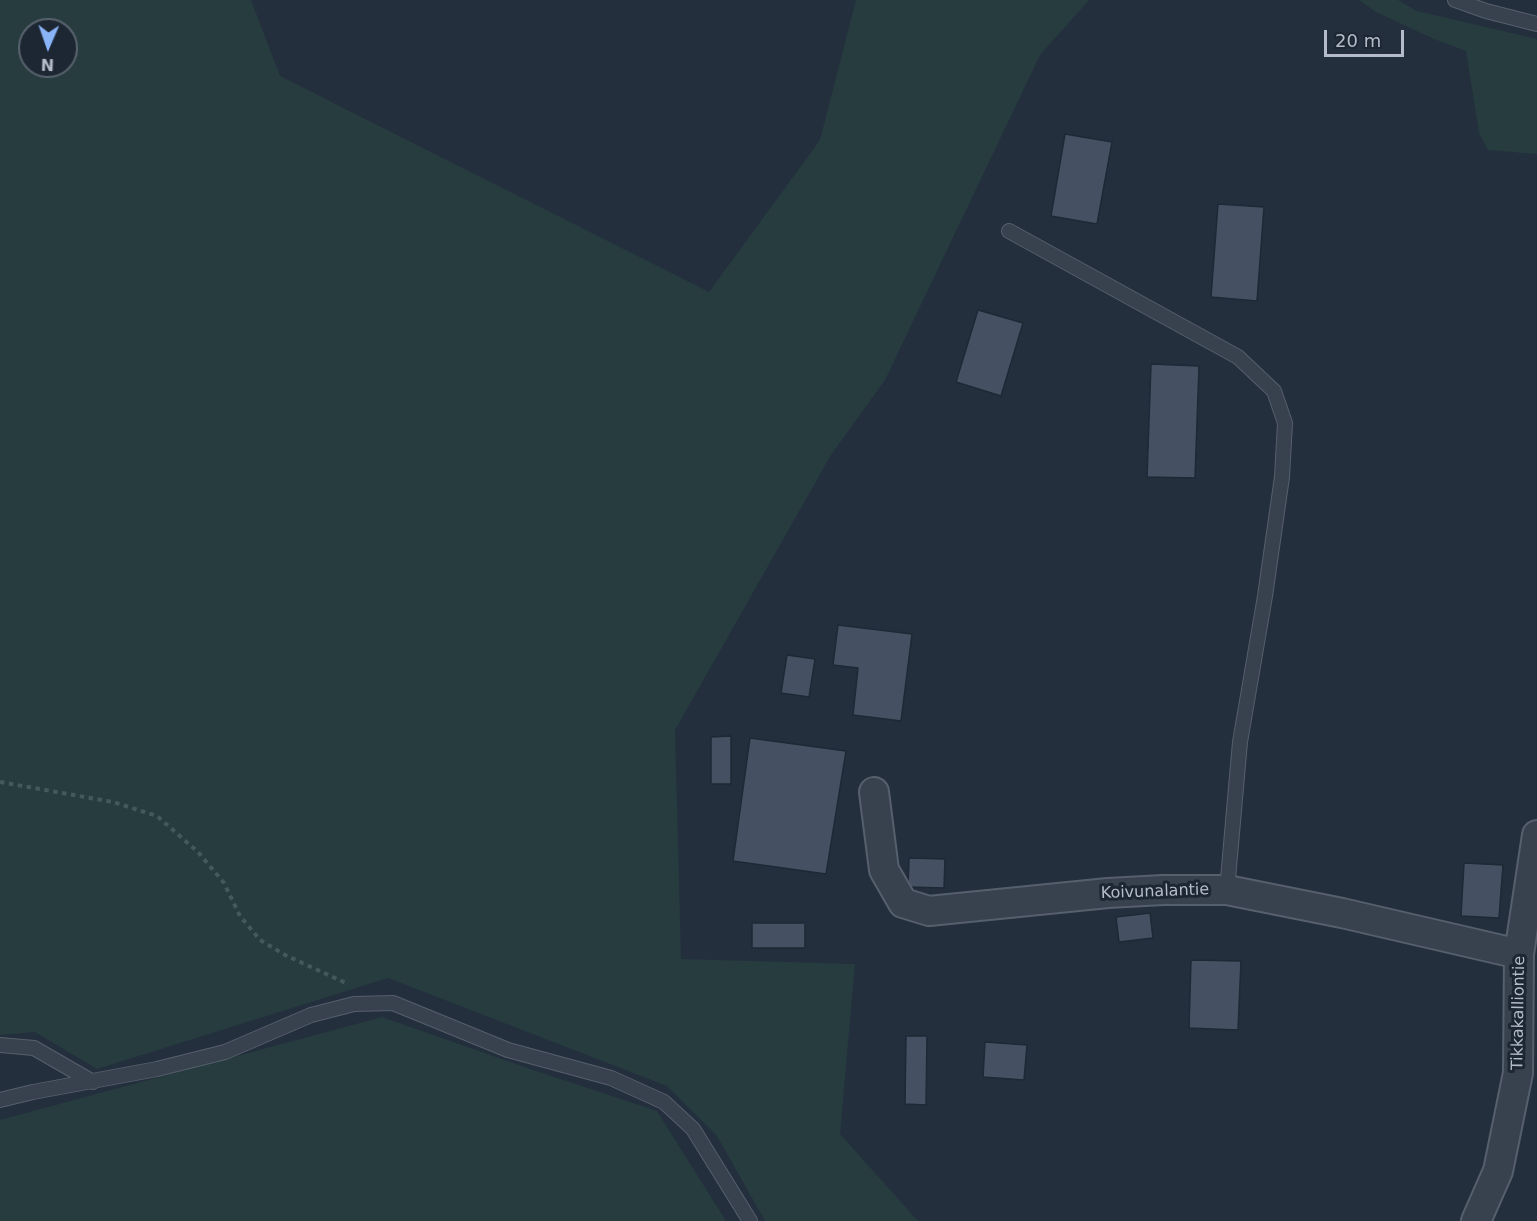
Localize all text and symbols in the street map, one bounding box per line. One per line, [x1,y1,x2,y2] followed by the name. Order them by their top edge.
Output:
[18,18,78,78] north arrow
[1327,18,1406,56] scale bar
[1335,30,1381,51] text: 20 m
[40,55,54,74] text: N
[1100,881,1210,903] street label: Koivunalantie
[1508,956,1530,1070] street label: Tikkakalliontie

